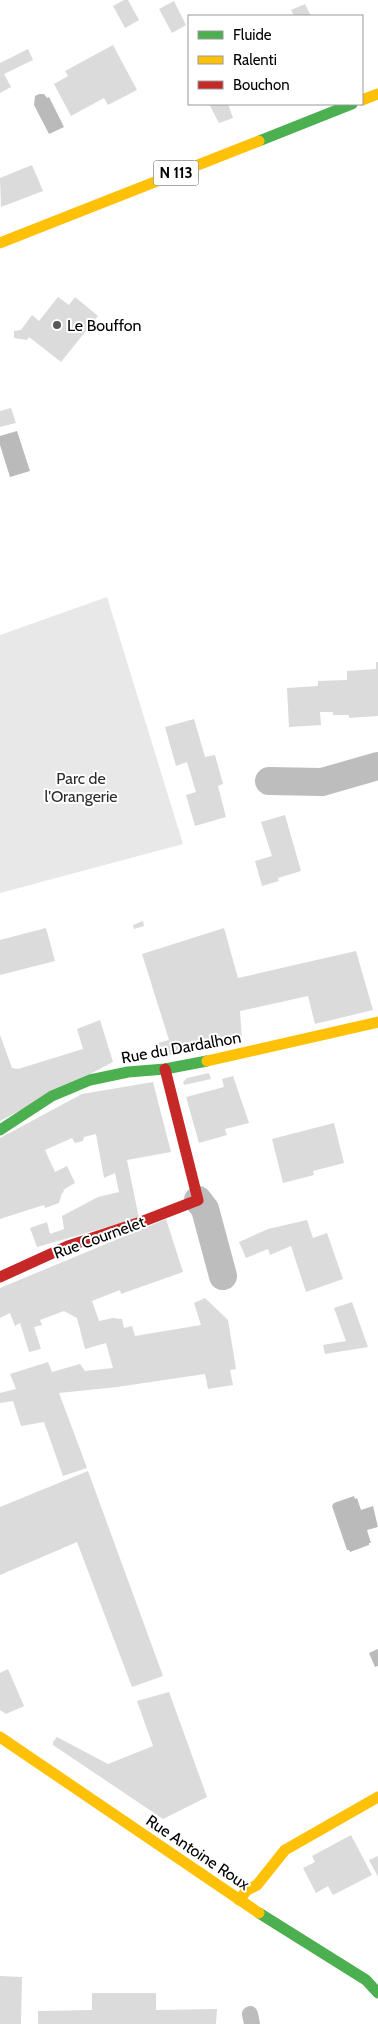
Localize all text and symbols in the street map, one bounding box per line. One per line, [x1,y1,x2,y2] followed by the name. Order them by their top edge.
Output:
[188,15,363,105] legend
[233,26,272,44] text: Fluide
[233,51,277,69] text: Ralenti
[233,76,290,94] text: Bouchon
[154,160,198,186] road number: N 113
[67,316,142,335] place label: Le Bouffon
[51,319,63,331] marker: Le Bouffon
[45,769,117,806] park label: Parc de l'Orangerie
[120,1028,243,1067] street label: Rue du Dardalhon
[51,1212,148,1263] street label: Rue Cournelet
[142,1811,253,1894] street label: Rue Antoine Roux

